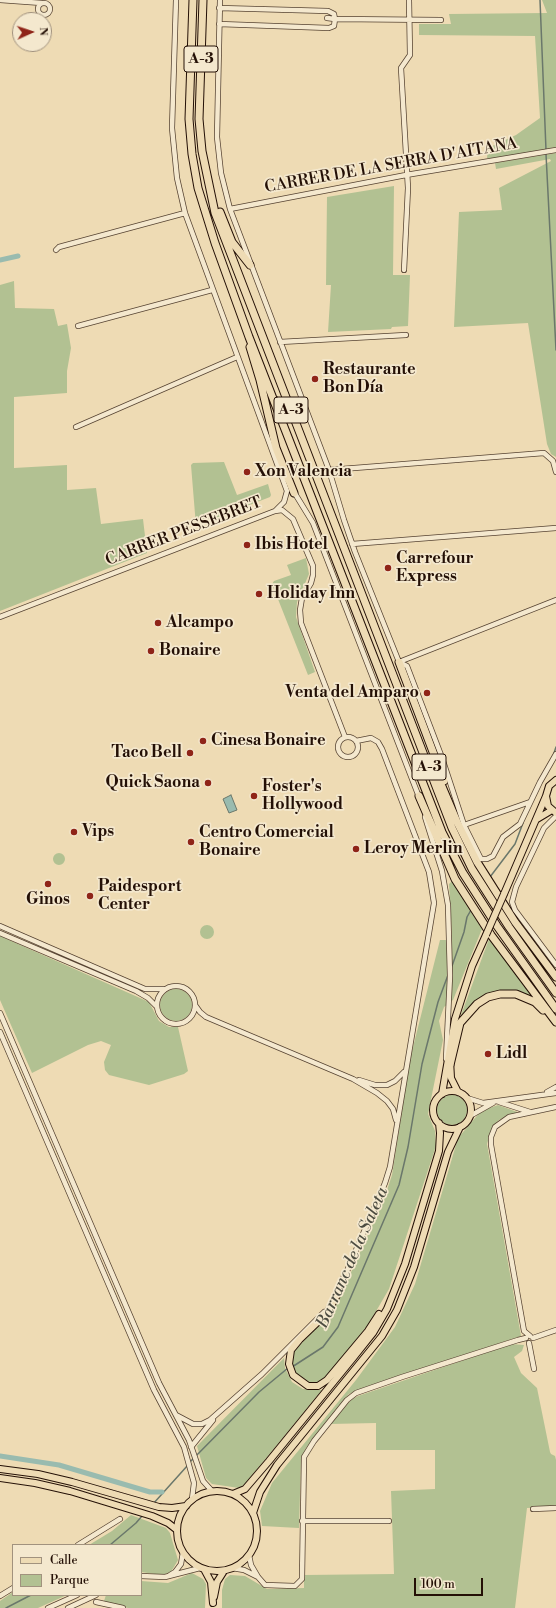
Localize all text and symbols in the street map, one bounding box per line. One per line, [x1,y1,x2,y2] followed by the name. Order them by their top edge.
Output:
[12,12,52,52] north arrow
[36,27,50,36] text: N
[184,46,218,72] road number: A-3
[263,134,519,198] street label: CARRER DE LA SERRA D'AITANA
[323,360,416,398] place label: Restaurante Bon Día
[310,374,320,384] marker: Restaurante Bon Día
[274,397,308,423] road number: A-3
[255,462,352,482] place label: Xon Valencia
[242,467,252,477] marker: Xon Valencia
[103,493,265,571] street label: CARRER PESSEBRET
[255,535,328,555] place label: Ibis Hotel
[242,540,252,550] marker: Ibis Hotel
[396,549,474,587] place label: Carrefour Express
[383,563,393,573] marker: Carrefour Express
[267,584,355,604] place label: Holiday Inn
[254,589,264,599] marker: Holiday Inn
[166,613,234,633] place label: Alcampo
[153,618,163,628] marker: Alcampo
[159,641,221,661] place label: Bonaire
[146,646,156,656] marker: Bonaire
[285,683,419,703] place label: Venta del Amparo
[422,688,432,698] marker: Venta del Amparo
[211,731,326,751] place label: Cinesa Bonaire
[198,736,208,746] marker: Cinesa Bonaire
[111,743,182,763] place label: Taco Bell
[185,748,195,758] marker: Taco Bell
[412,754,446,780] road number: A-3
[106,773,200,793] place label: Quick Saona
[262,777,343,815] place label: Foster's Hollywood
[203,778,213,788] marker: Quick Saona
[249,791,259,801] marker: Foster's Hollywood
[82,822,114,842] place label: Vips
[199,823,334,861] place label: Centro Comercial Bonaire
[69,827,79,837] marker: Vips
[186,837,196,847] marker: Centro Comercial Bonaire
[364,839,463,859] place label: Leroy Merlin
[351,844,361,854] marker: Leroy Merlin
[98,877,182,915] place label: Paidesport Center
[43,879,53,889] marker: Ginos
[26,890,70,910] place label: Ginos
[85,891,95,901] marker: Paidesport Center
[496,1044,527,1064] place label: Lidl
[483,1049,493,1059] marker: Lidl
[313,1184,393,1332] water label: Barranc de la Saleta
[12,1544,142,1596] legend
[50,1553,77,1568] text: Calle
[416,1570,485,1596] scale bar
[50,1573,89,1588] text: Parque
[421,1577,455,1592] text: 100 m

